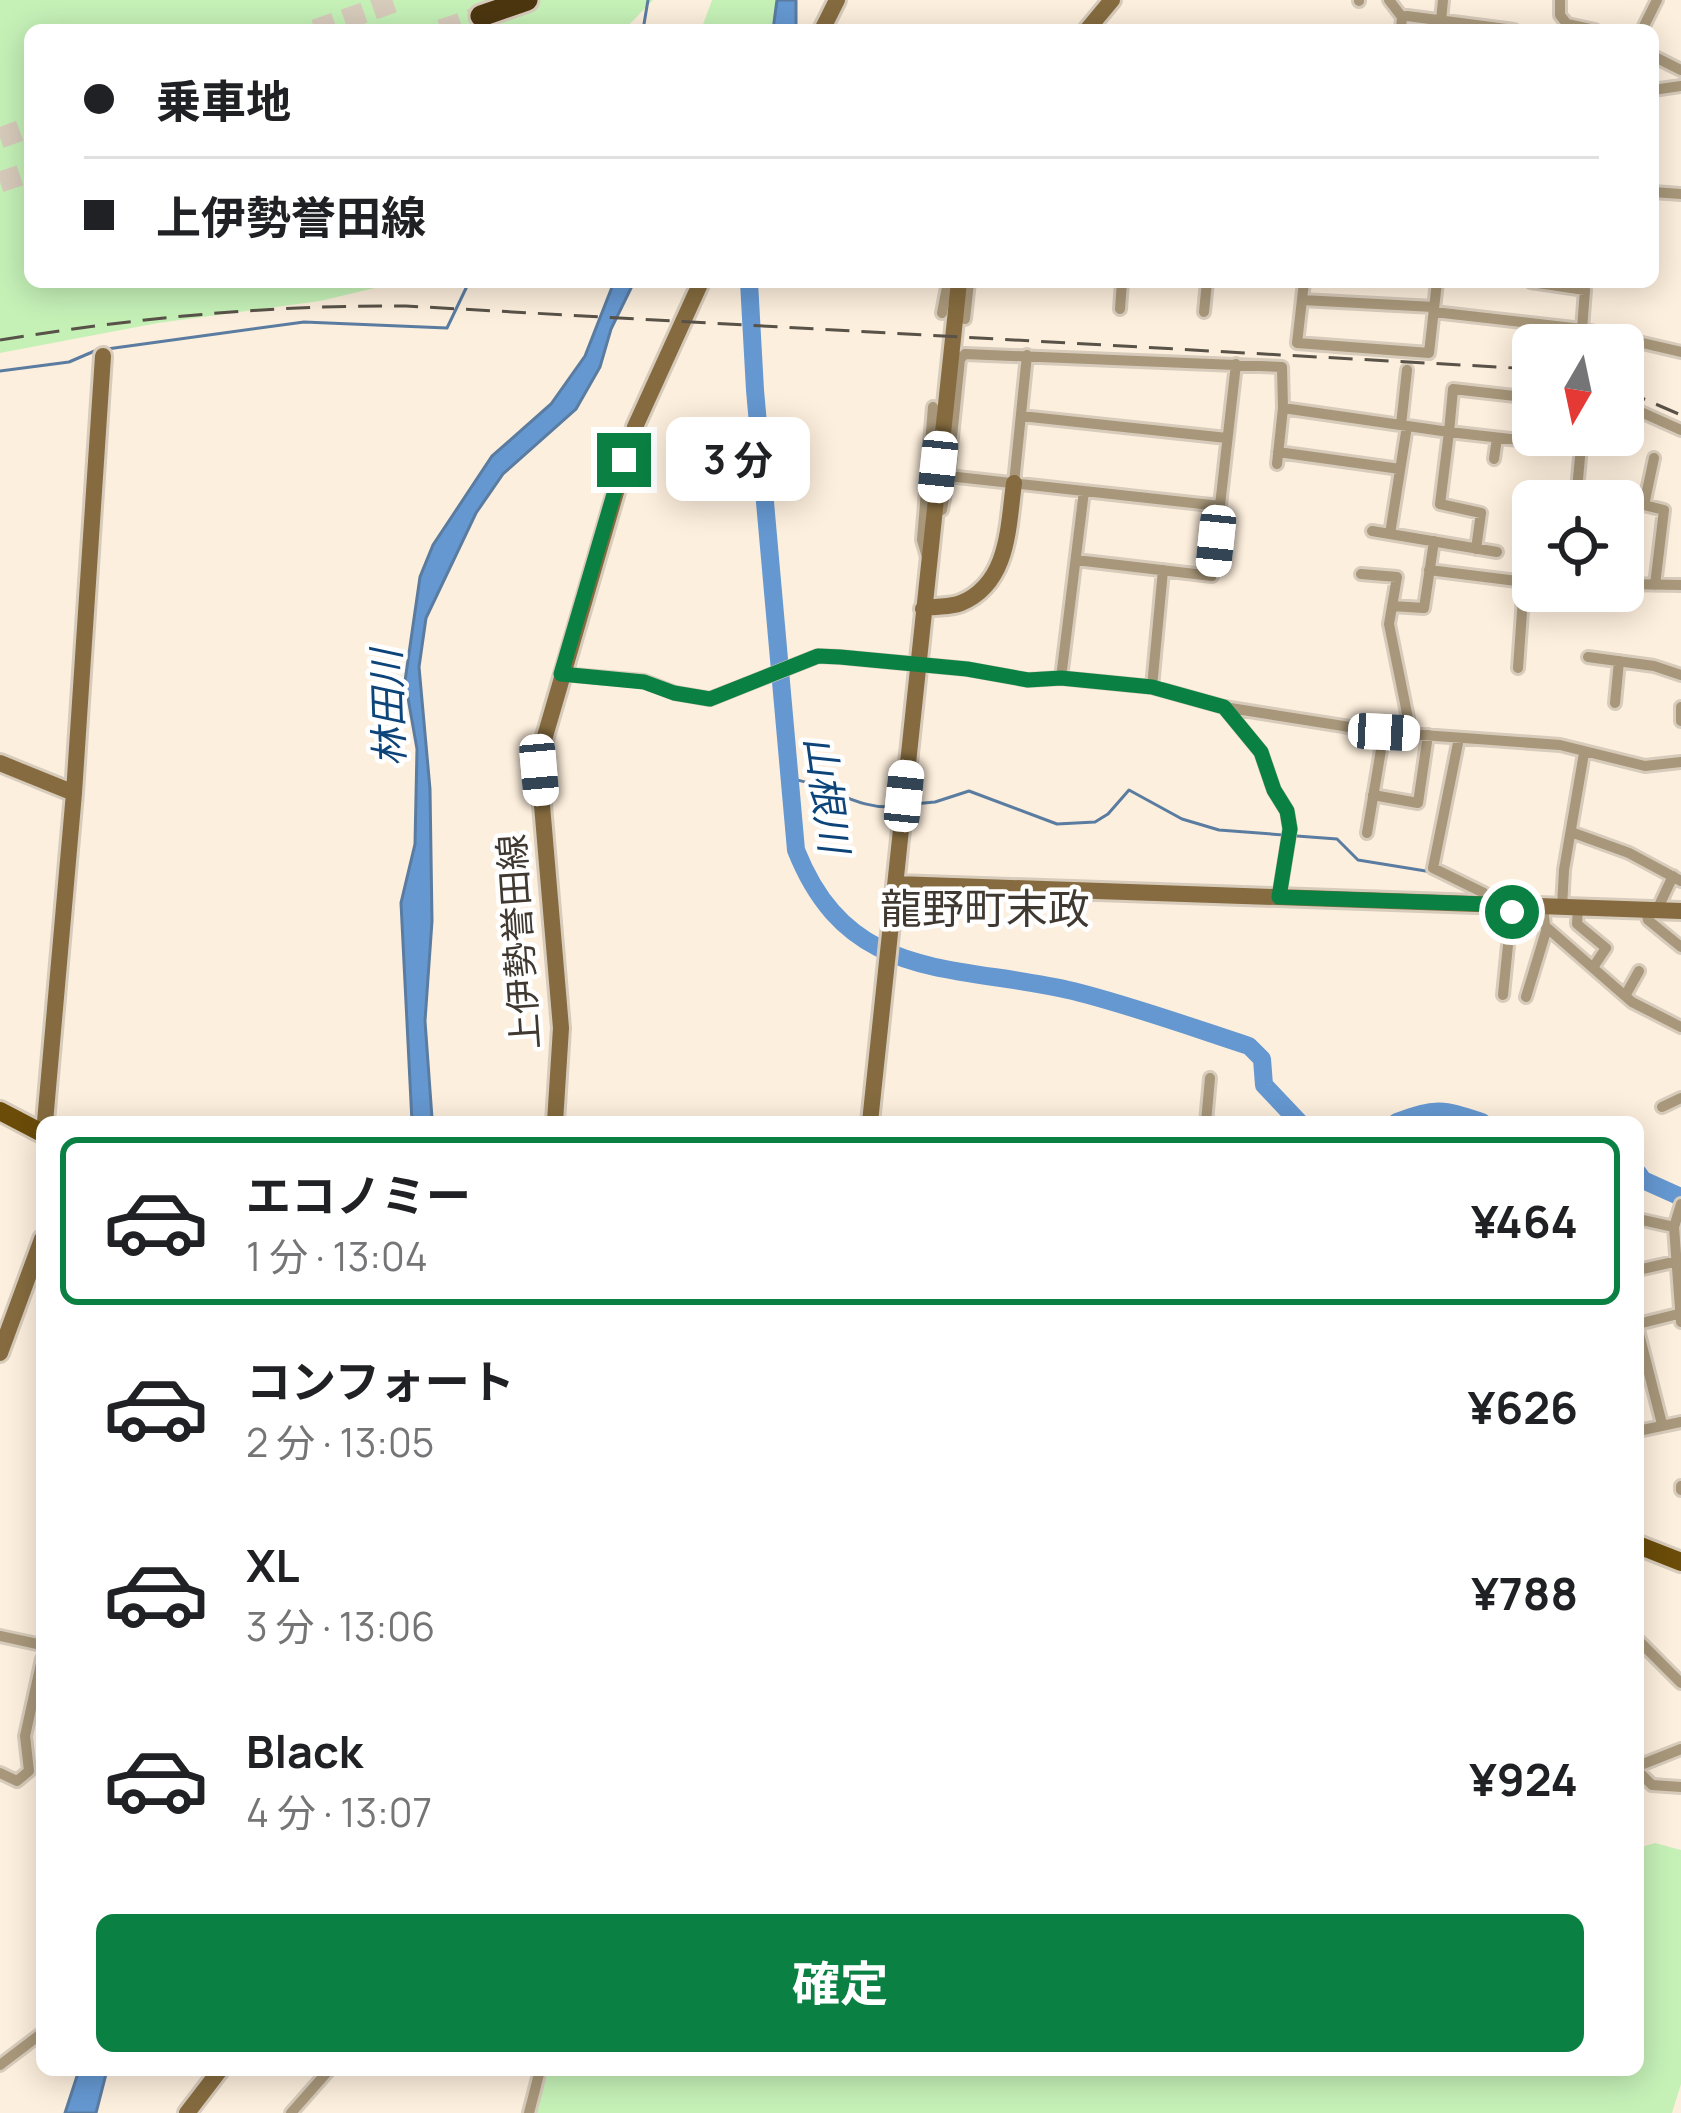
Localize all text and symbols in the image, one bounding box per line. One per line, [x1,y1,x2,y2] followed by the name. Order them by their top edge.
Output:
[156,70,291,132] text: 乗車地
[156,186,426,248] text: 上伊勢誉田線
[1512,324,1644,456] north arrow
[1512,324,1644,612] map controls
[666,418,810,502] callout: 3 分
[916,429,960,505] car
[703,432,773,486] text: 3 分
[597,433,651,487] route end
[1512,480,1644,612] button: locate
[1194,503,1238,579] car
[358,645,416,767] water label: 林田川
[1347,712,1421,752] car
[793,732,863,860] water label: 山根川
[518,733,560,807] car
[882,758,926,834] car
[486,833,550,1051] street label: 上伊勢誉田線
[880,879,1090,937] district label: 龍野町末政
[1485,885,1539,939] route start
[246,1164,471,1226] text: エコノミー
[102,1167,210,1275] icon: car
[1471,1190,1578,1252] text: ¥464
[246,1229,428,1283] text: 1 分 · 13:04
[246,1350,515,1412] text: コンフォート
[102,1353,210,1461] icon: car
[1468,1376,1578,1438] text: ¥626
[246,1415,434,1469] text: 2 分 · 13:05
[246,1534,300,1596] text: XL
[102,1539,210,1647] icon: car
[1471,1562,1578,1624] text: ¥788
[246,1599,435,1653] text: 3 分 · 13:06
[246,1720,363,1782] text: Black
[102,1725,210,1833] icon: car
[1469,1748,1578,1810] text: ¥924
[246,1785,432,1839] text: 4 分 · 13:07
[96,1914,1584,2052] button: 確定

